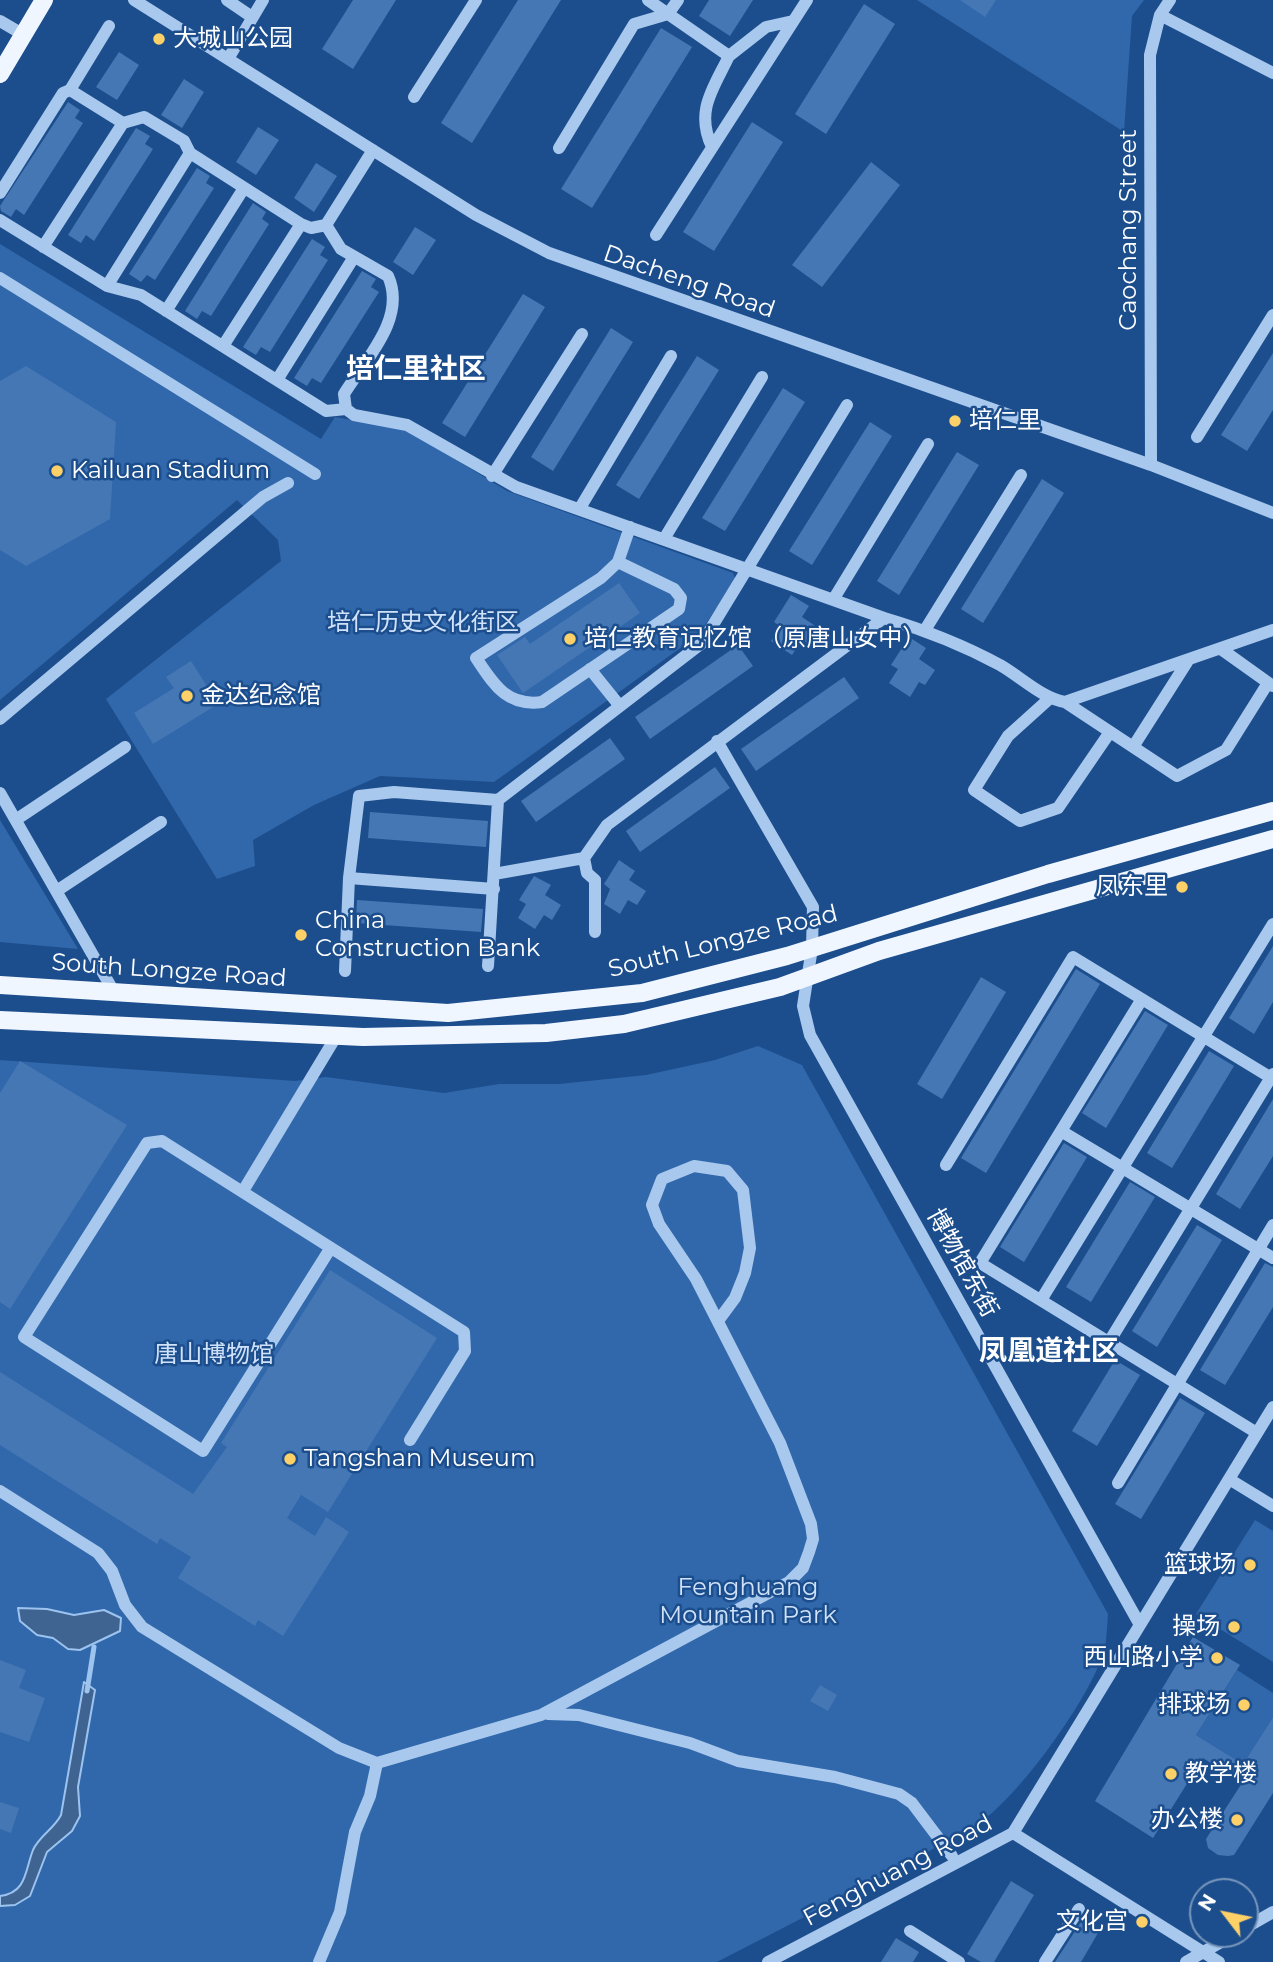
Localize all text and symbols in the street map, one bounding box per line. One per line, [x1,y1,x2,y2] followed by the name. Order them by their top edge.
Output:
[173,25,293,53] place label: 大城山公园
[151,31,167,47] marker: 大城山公园
[1115,129,1143,331] street label: Caochang Street
[599,239,779,325] street label: Dacheng Road
[346,353,486,387] district label: 培仁里社区
[969,407,1041,435] place label: 培仁里
[947,413,963,429] marker: 培仁里
[71,457,270,485] place label: Kailuan Stadium
[49,463,65,479] marker: Kailuan Stadium
[327,609,519,637] park label: 培仁历史文化街区
[584,625,926,653] place label: 培仁教育记忆馆 （原唐山女中）
[562,631,578,647] marker: 培仁教育记忆馆 （原唐山女中）
[201,682,321,710] place label: 金达纪念馆
[179,688,195,704] marker: 金达纪念馆
[1096,873,1168,901] place label: 凤东里
[1174,879,1190,895] marker: 凤东里
[605,900,841,984] street label: South Longze Road
[315,907,540,963] place label: China Construction Bank
[293,927,309,943] marker: China Construction Bank
[51,948,287,994] street label: South Longze Road
[920,1204,1004,1322] street label: 博物馆东街
[979,1335,1119,1369] district label: 凤凰道社区
[154,1341,274,1369] park label: 唐山博物馆
[304,1445,535,1473] place label: Tangshan Museum
[282,1451,298,1467] marker: Tangshan Museum
[1164,1551,1236,1579] place label: 篮球场
[1242,1557,1258,1573] marker: 篮球场
[659,1574,837,1630] park label: Fenghuang Mountain Park
[1172,1613,1220,1641] place label: 操场
[1226,1619,1242,1635] marker: 操场
[1083,1644,1203,1672] place label: 西山路小学
[1209,1650,1225,1666] marker: 西山路小学
[1158,1691,1230,1719] place label: 排球场
[1236,1697,1252,1713] marker: 排球场
[1185,1760,1257,1788] place label: 教学楼
[1163,1766,1179,1782] marker: 教学楼
[1151,1806,1223,1834] place label: 办公楼
[798,1809,998,1933] street label: Fenghuang Road
[1229,1812,1245,1828] marker: 办公楼
[1189,1878,1259,1948] north arrow
[1194,1890,1221,1915] text: N
[1056,1908,1128,1936] place label: 文化宫
[1134,1914,1150,1930] marker: 文化宫

